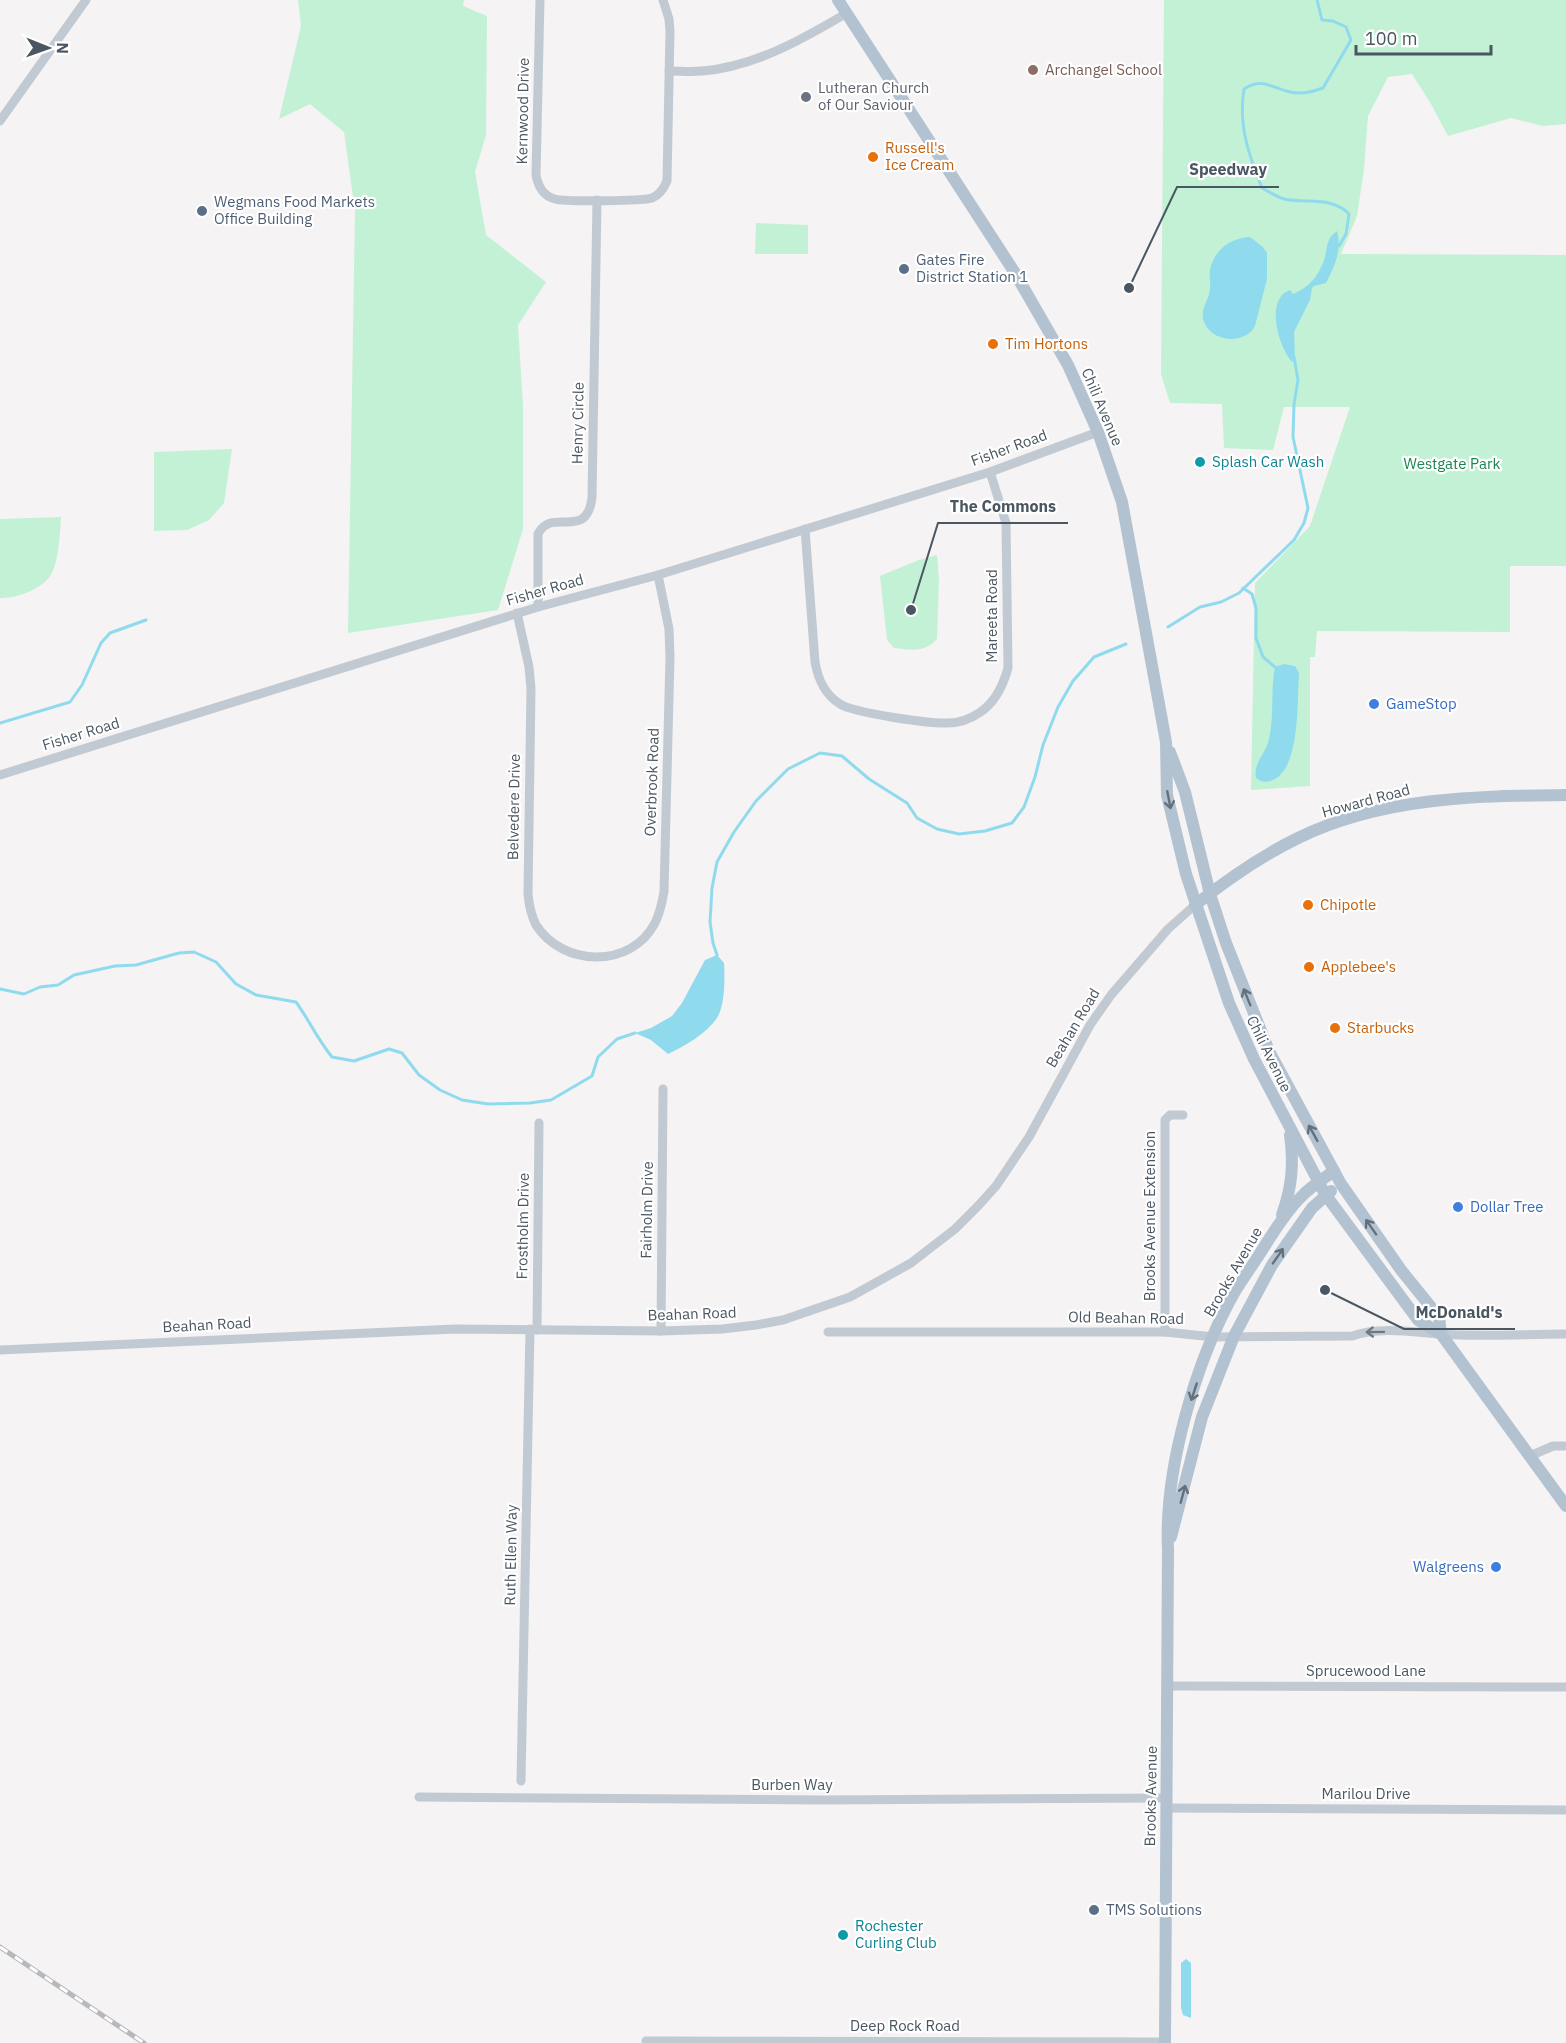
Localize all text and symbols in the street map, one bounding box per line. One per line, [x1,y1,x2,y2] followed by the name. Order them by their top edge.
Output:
[18,18,78,78] north arrow
[1356,18,1491,56] scale bar
[1365,27,1417,50] text: 100 m
[53,42,73,54] text: N
[512,58,533,164] street label: Kernwood Drive
[1045,60,1162,79] place label: Archangel School
[1026,63,1040,77] marker: Archangel School
[818,78,929,114] place label: Lutheran Church of Our Saviour
[799,90,813,104] marker: Lutheran Church of Our Saviour
[885,138,954,174] place label: Russell's Ice Cream
[866,150,880,164] marker: Russell's Ice Cream
[1177,153,1279,187] callout: Speedway
[1189,159,1268,179] text: Speedway
[214,192,375,228] place label: Wegmans Food Markets Office Building
[195,204,209,218] marker: Wegmans Food Markets Office Building
[916,250,1028,286] place label: Gates Fire District Station 1
[897,262,911,276] marker: Gates Fire District Station 1
[1005,334,1088,353] place label: Tim Hortons
[986,337,1000,351] marker: Tim Hortons
[1077,365,1127,449] street label: Chili Avenue
[567,382,588,464] street label: Henry Circle
[968,425,1050,470] street label: Fisher Road
[1212,452,1324,471] place label: Splash Car Wash
[1404,454,1501,473] park label: Westgate Park
[1193,455,1207,469] marker: Splash Car Wash
[938,489,1068,523] callout: The Commons
[950,496,1056,516] text: The Commons
[504,569,586,610] street label: Fisher Road
[982,569,1001,663] street label: Mareeta Road
[1386,694,1457,713] place label: GameStop
[1367,697,1381,711] marker: GameStop
[40,713,122,754] street label: Fisher Road
[640,727,663,837] street label: Overbrook Road
[503,754,524,860] street label: Belvedere Drive
[1320,780,1412,821] street label: Howard Road
[1164,790,1175,810] one-way arrow
[1320,895,1376,914] place label: Chipotle
[1301,898,1315,912] marker: Chipotle
[1321,957,1396,976] place label: Applebee's
[1302,960,1316,974] marker: Applebee's
[1041,985,1104,1071] street label: Beahan Road
[1241,988,1252,1007] one-way arrow
[1243,1012,1296,1095] street label: Chili Avenue
[1347,1018,1414,1037] place label: Starbucks
[1328,1021,1342,1035] marker: Starbucks
[1306,1125,1318,1142] one-way arrow
[1140,1131,1159,1301] street label: Brooks Avenue Extension
[636,1161,657,1259] street label: Fairholm Drive
[512,1172,533,1280] street label: Frostholm Drive
[1470,1197,1543,1216] place label: Dollar Tree
[1451,1200,1465,1214] marker: Dollar Tree
[1365,1220,1377,1236] one-way arrow
[1199,1223,1266,1320] street label: Brooks Avenue
[1272,1248,1284,1264] one-way arrow
[1404,1295,1515,1329] callout: McDonald's
[647,1302,737,1325] street label: Beahan Road
[1415,1302,1503,1322] text: McDonald's
[1068,1307,1184,1328] street label: Old Beahan Road
[162,1313,252,1336] street label: Beahan Road
[1366,1326,1386,1338] one-way arrow
[1188,1382,1199,1401] one-way arrow
[1177,1484,1189,1503] one-way arrow
[500,1504,521,1606] street label: Ruth Ellen Way
[1413,1557,1484,1576] place label: Walgreens
[1489,1560,1503,1574] marker: Walgreens
[1306,1661,1426,1680] street label: Sprucewood Lane
[1140,1745,1161,1847] street label: Brooks Avenue
[751,1775,833,1794] street label: Burben Way
[1322,1784,1410,1803] street label: Marilou Drive
[1106,1900,1202,1919] place label: TMS Solutions
[1087,1903,1101,1917] marker: TMS Solutions
[855,1916,937,1952] place label: Rochester Curling Club
[836,1928,850,1942] marker: Rochester Curling Club
[850,2016,960,2035] street label: Deep Rock Road

